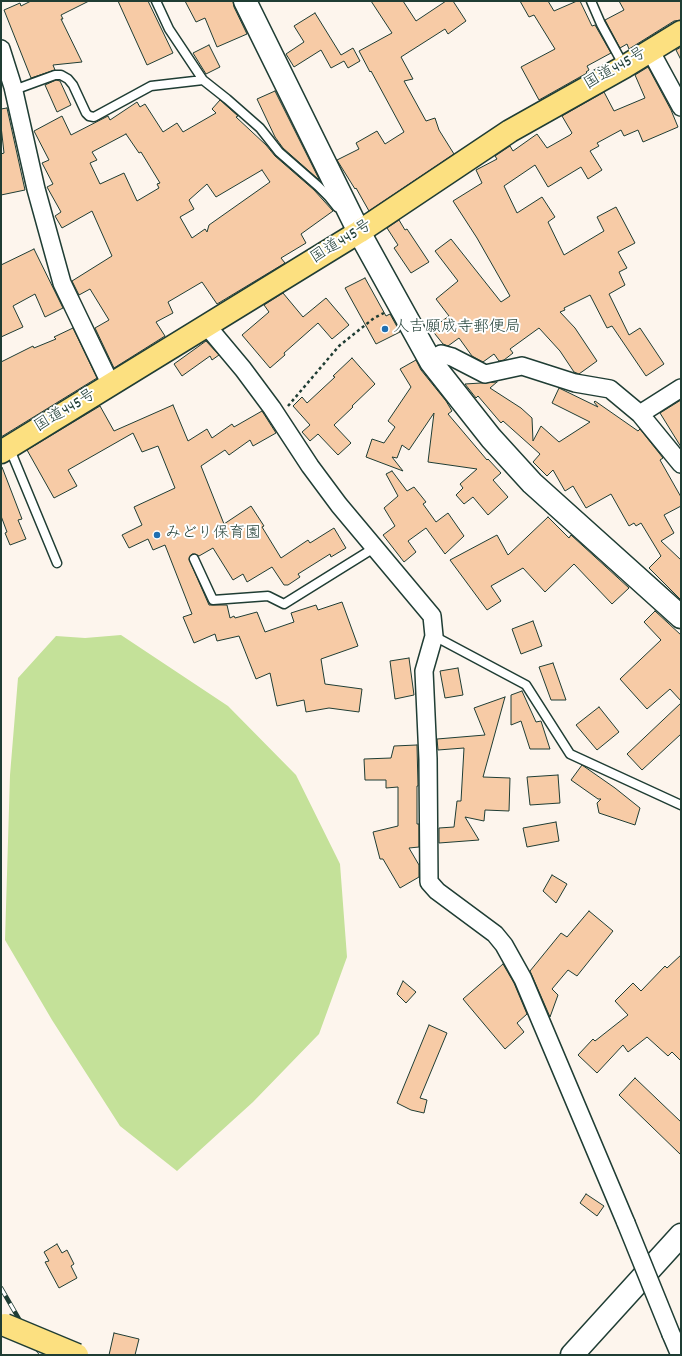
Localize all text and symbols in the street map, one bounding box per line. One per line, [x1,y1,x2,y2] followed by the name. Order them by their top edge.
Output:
[581,45,651,95] street label: 国道445号
[308,217,376,269] street label: 国道445号
[393,319,521,339] place label: 人吉願成寺郵便局
[380,324,390,334] marker: 人吉願成寺郵便局
[32,386,100,438] street label: 国道445号
[165,525,261,545] place label: みどり保育園
[152,530,162,540] marker: みどり保育園

